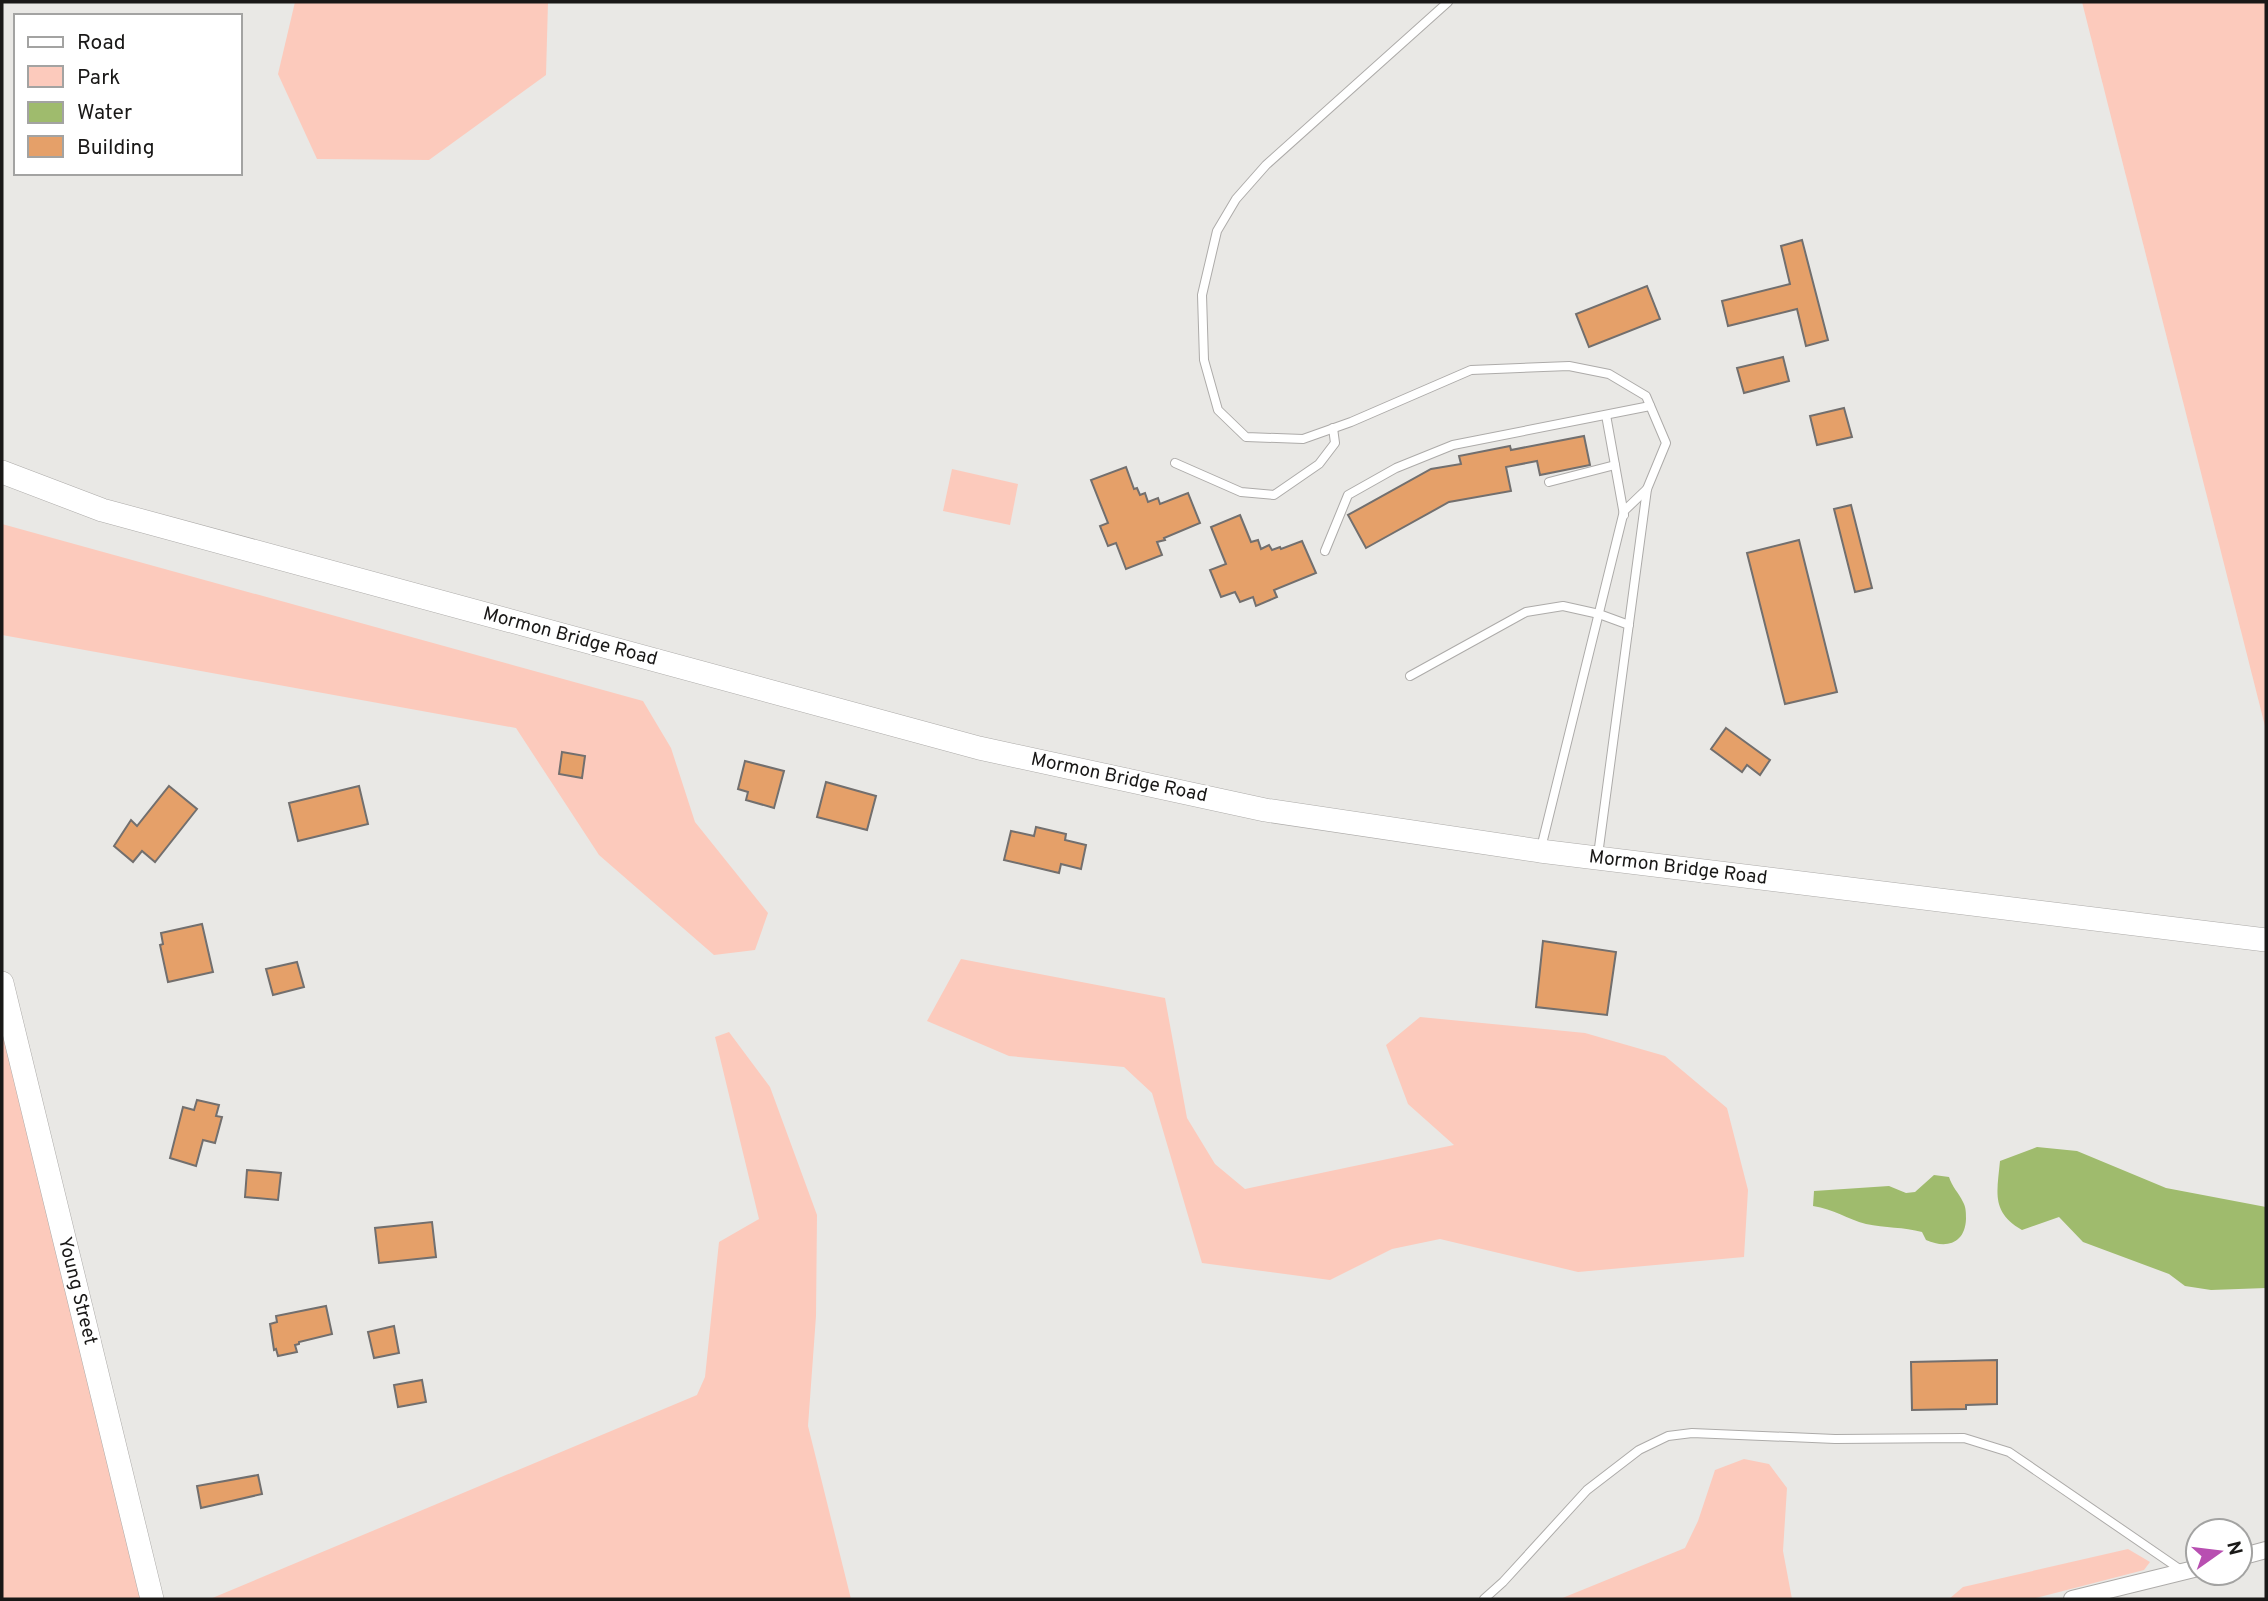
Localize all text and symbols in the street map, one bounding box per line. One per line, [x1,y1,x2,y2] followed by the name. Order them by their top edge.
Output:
[14,14,242,175] legend
[77,30,126,57] text: Road
[77,65,120,92] text: Park
[77,100,132,127] text: Water
[77,135,155,162] text: Building
[480,602,660,672] street label: Mormon Bridge Road
[1029,748,1209,808] street label: Mormon Bridge Road
[1587,845,1769,891] street label: Mormon Bridge Road
[52,1235,102,1347] street label: Young Street
[2184,1517,2254,1587] north arrow
[2220,1539,2247,1558] text: N

